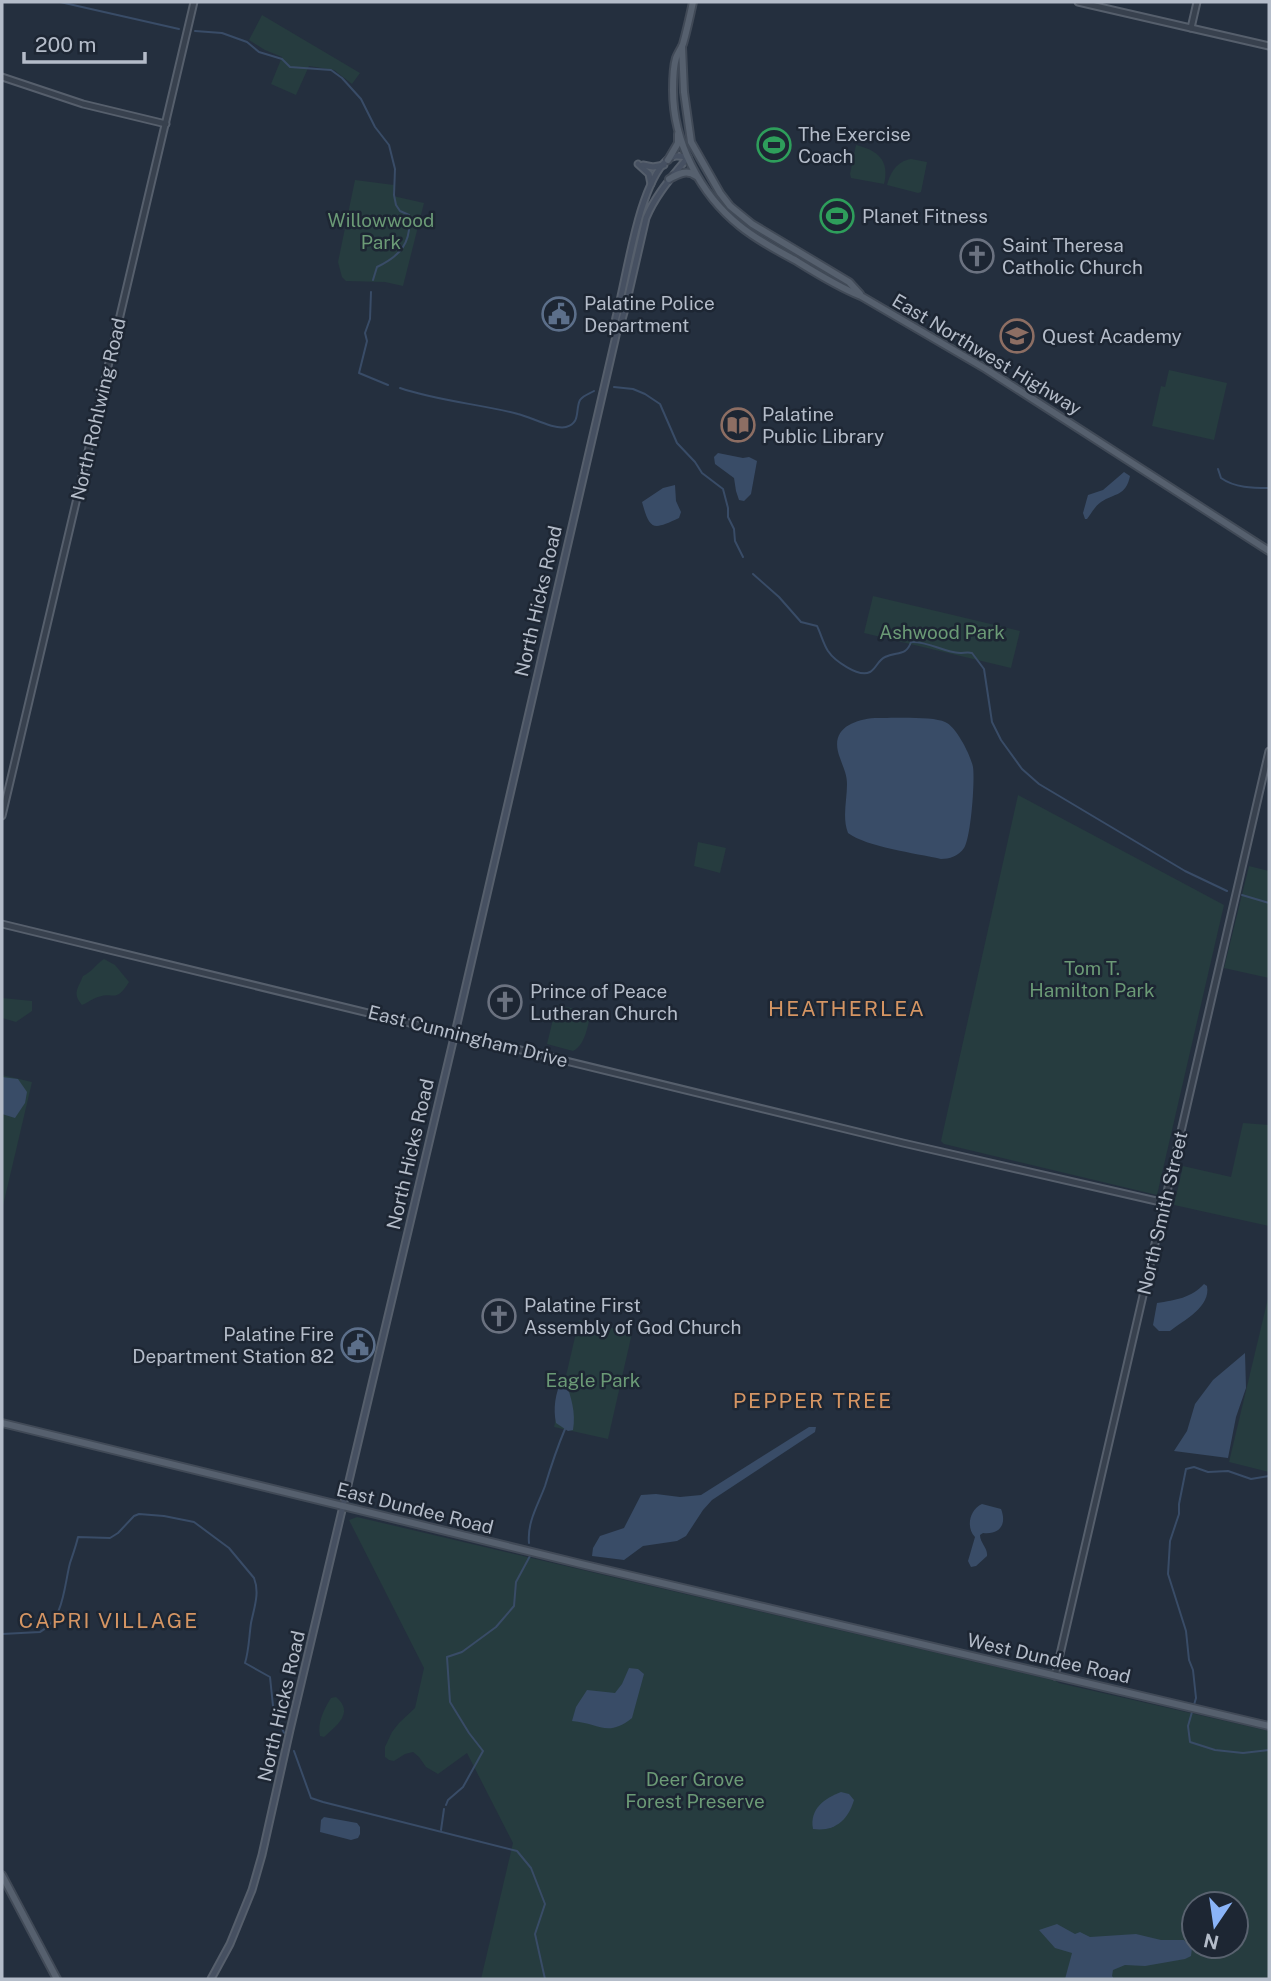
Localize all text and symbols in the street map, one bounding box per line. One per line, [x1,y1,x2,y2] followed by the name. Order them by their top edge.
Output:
[24,21,145,65] scale bar
[35,32,96,57] text: 200 m
[798,123,911,167] place label: The Exercise Coach
[755,126,793,164] sports icon: The Exercise Coach
[818,197,856,235] sports icon: Planet Fitness
[862,205,988,227] place label: Planet Fitness
[328,209,434,253] park label: Willowwood Park
[1002,234,1143,278] place label: Saint Theresa Catholic Church
[958,237,996,275] church icon: Saint Theresa Catholic Church
[888,289,1086,419] street label: East Northwest Highway
[584,292,715,336] place label: Palatine Police Department
[540,295,578,333] public building icon: Palatine Police Department
[66,316,130,502] street label: North Rohlwing Road
[998,317,1036,355] school or university icon: Quest Academy
[1042,325,1182,347] place label: Quest Academy
[762,403,884,447] place label: Palatine Public Library
[719,406,757,444] library icon: Palatine Public Library
[510,523,566,679] street label: North Hicks Road
[879,621,1005,643] park label: Ashwood Park
[1029,957,1155,1001] park label: Tom T. Hamilton Park
[530,980,678,1024] place label: Prince of Peace Lutheran Church
[486,983,524,1021] church icon: Prince of Peace Lutheran Church
[768,996,926,1021] district label: HEATHERLEA
[366,1001,570,1071] street label: East Cunningham Drive
[382,1076,438,1232] street label: North Hicks Road
[1132,1129,1192,1297] street label: North Smith Street
[524,1294,742,1338] place label: Palatine First Assembly of God Church
[480,1297,518,1335] church icon: Palatine First Assembly of God Church
[132,1323,334,1367] place label: Palatine Fire Department Station 82
[339,1326,377,1364] public building icon: Palatine Fire Department Station 82
[545,1369,641,1391] park label: Eagle Park
[733,1388,893,1413] district label: PEPPER TREE
[334,1478,496,1538] street label: East Dundee Road
[19,1608,199,1633] district label: CAPRI VILLAGE
[253,1628,309,1784] street label: North Hicks Road
[965,1628,1133,1688] street label: West Dundee Road
[625,1768,765,1812] park label: Deer Grove Forest Preserve
[1180,1890,1250,1960] north arrow
[1201,1929,1221,1954] text: N

